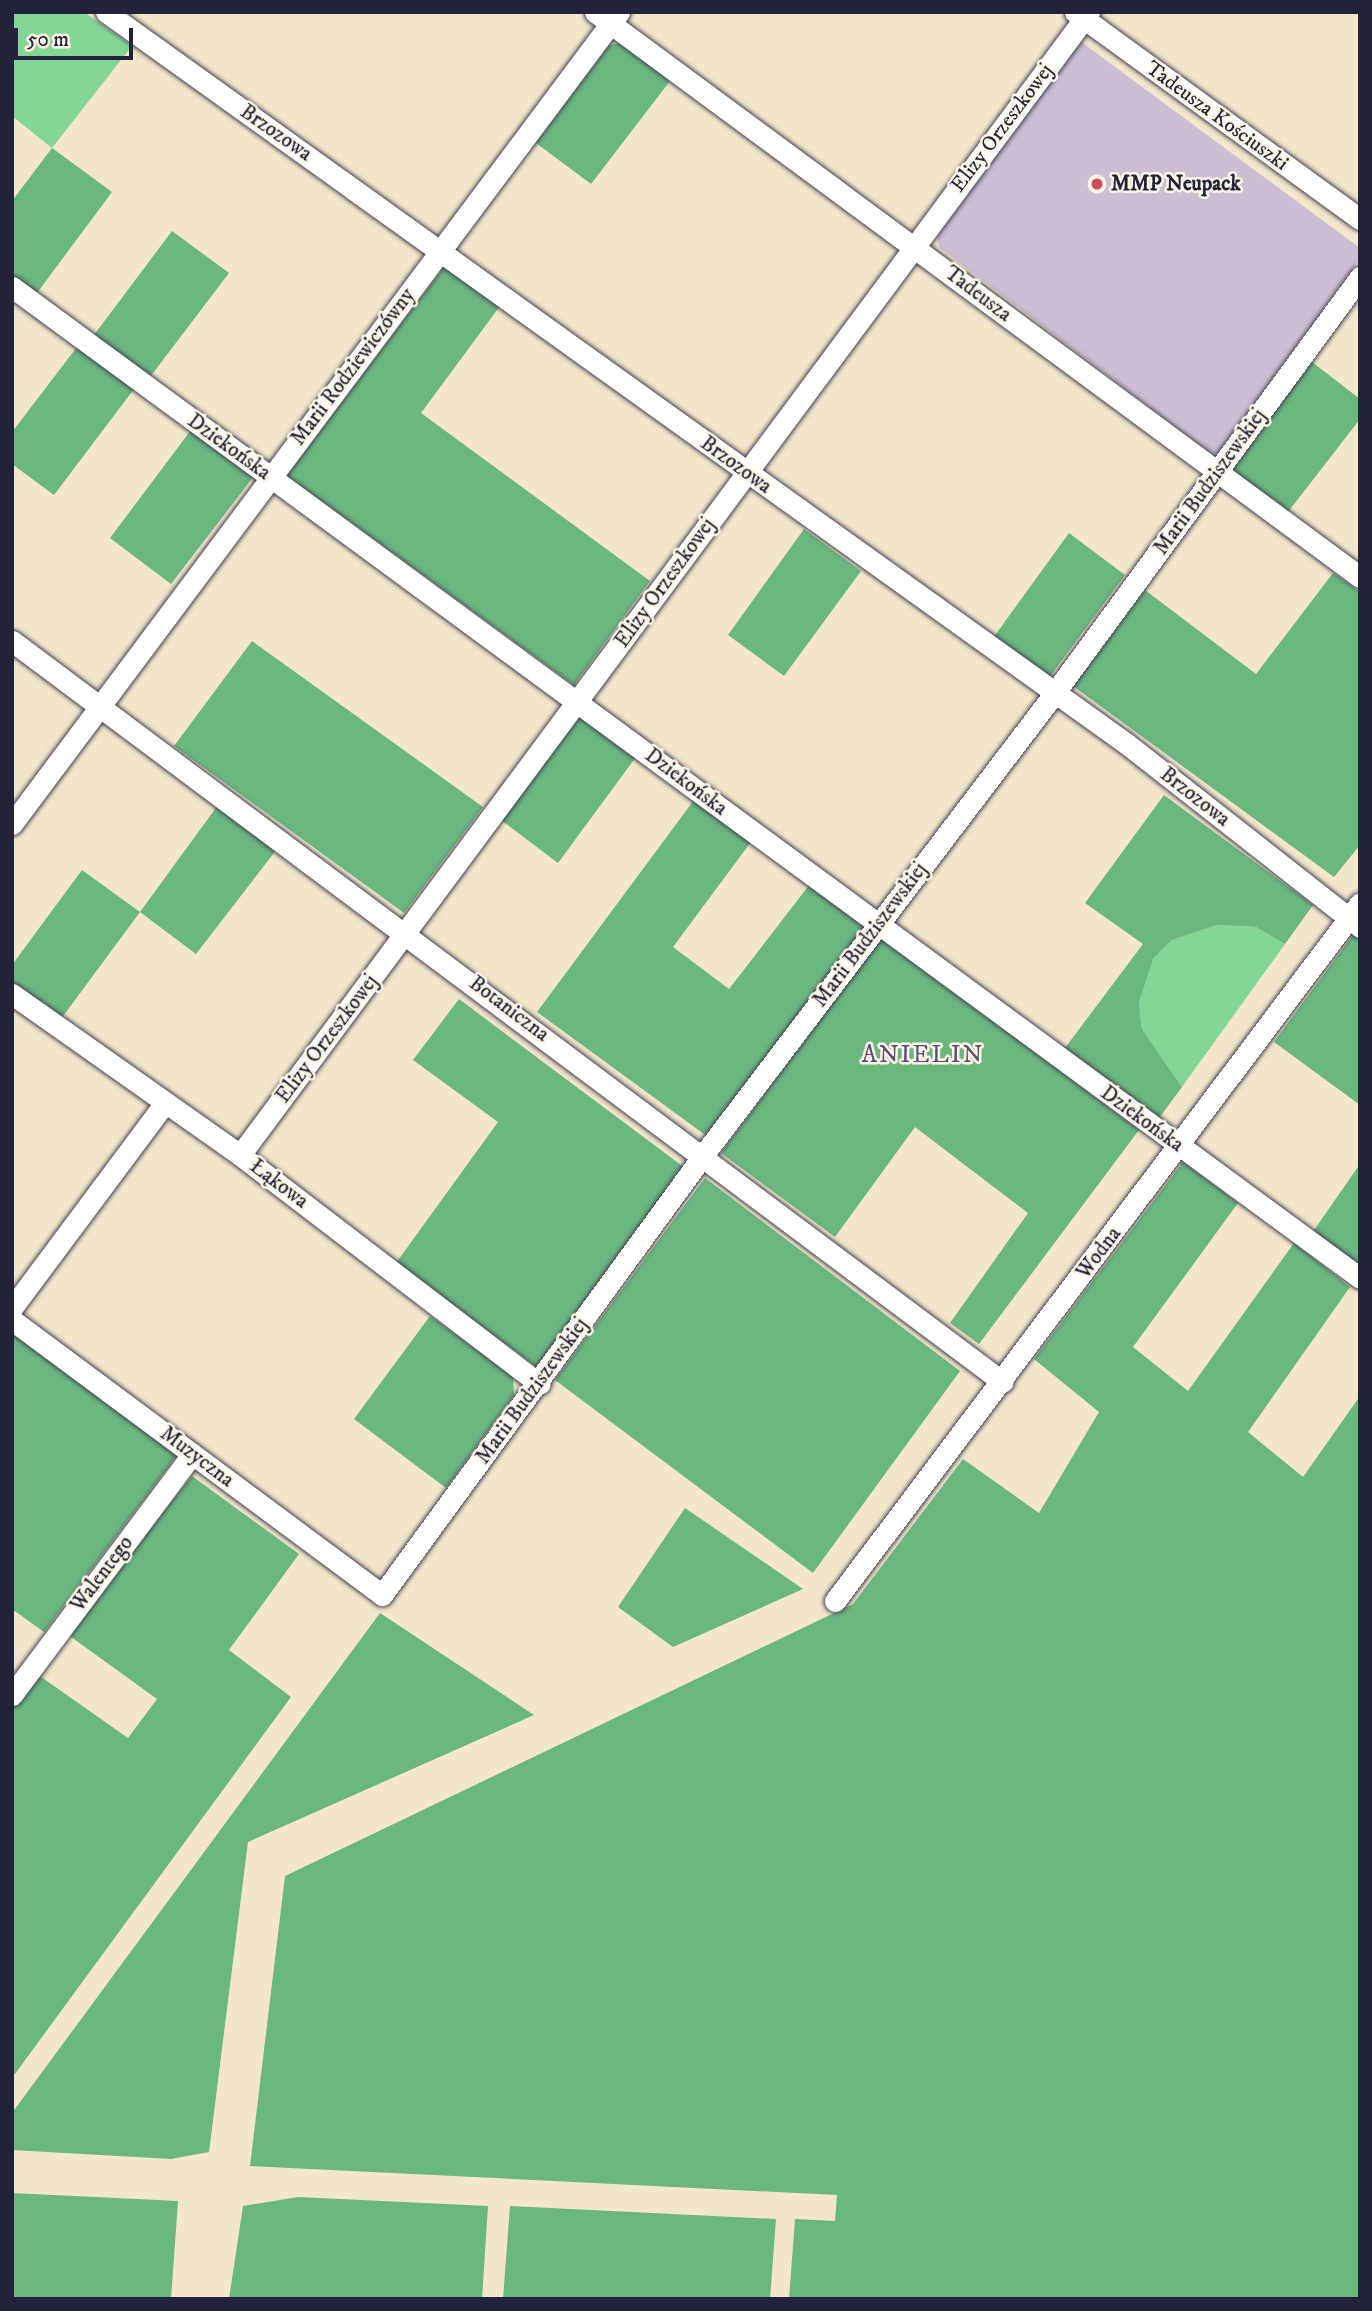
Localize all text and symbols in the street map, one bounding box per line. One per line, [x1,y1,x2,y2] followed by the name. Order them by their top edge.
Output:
[18,14,136,58] scale bar
[27,27,69,53] text: 50 m
[1141,56,1293,176] street label: Tadeusza Kościuszki
[946,59,1058,197] street label: Elizy Orzeszkowej
[235,99,317,167] street label: Brzozowa
[1111,171,1241,197] place label: MMP Neupack
[1089,176,1105,192] marker: MMP Neupack
[940,261,1016,327] street label: Tadeusza
[286,283,420,451] street label: Marii Rodziewiczówny
[1149,404,1271,560] street label: Marii Budziszewskiej
[183,408,275,486] street label: Dziekońska
[695,431,777,499] street label: Brzozowa
[609,513,721,653] street label: Elizy Orzeszkowej
[640,743,732,821] street label: Dziekońska
[1155,762,1235,832] street label: Brzozowa
[807,858,933,1012] street label: Marii Budziszewskiej
[271,970,383,1108] street label: Elizy Orzeszkowej
[464,971,554,1047] street label: Botaniczna
[862,1042,984,1070] district label: ANIELIN
[1096,1080,1188,1158] street label: Dziekońska
[245,1154,313,1214] street label: Łąkowa
[1071,1222,1127,1284] street label: Wodna
[471,1313,593,1469] street label: Marii Budziszewskiej
[155,1421,239,1493] street label: Muzyczna
[65,1531,139,1617] street label: Walentego

